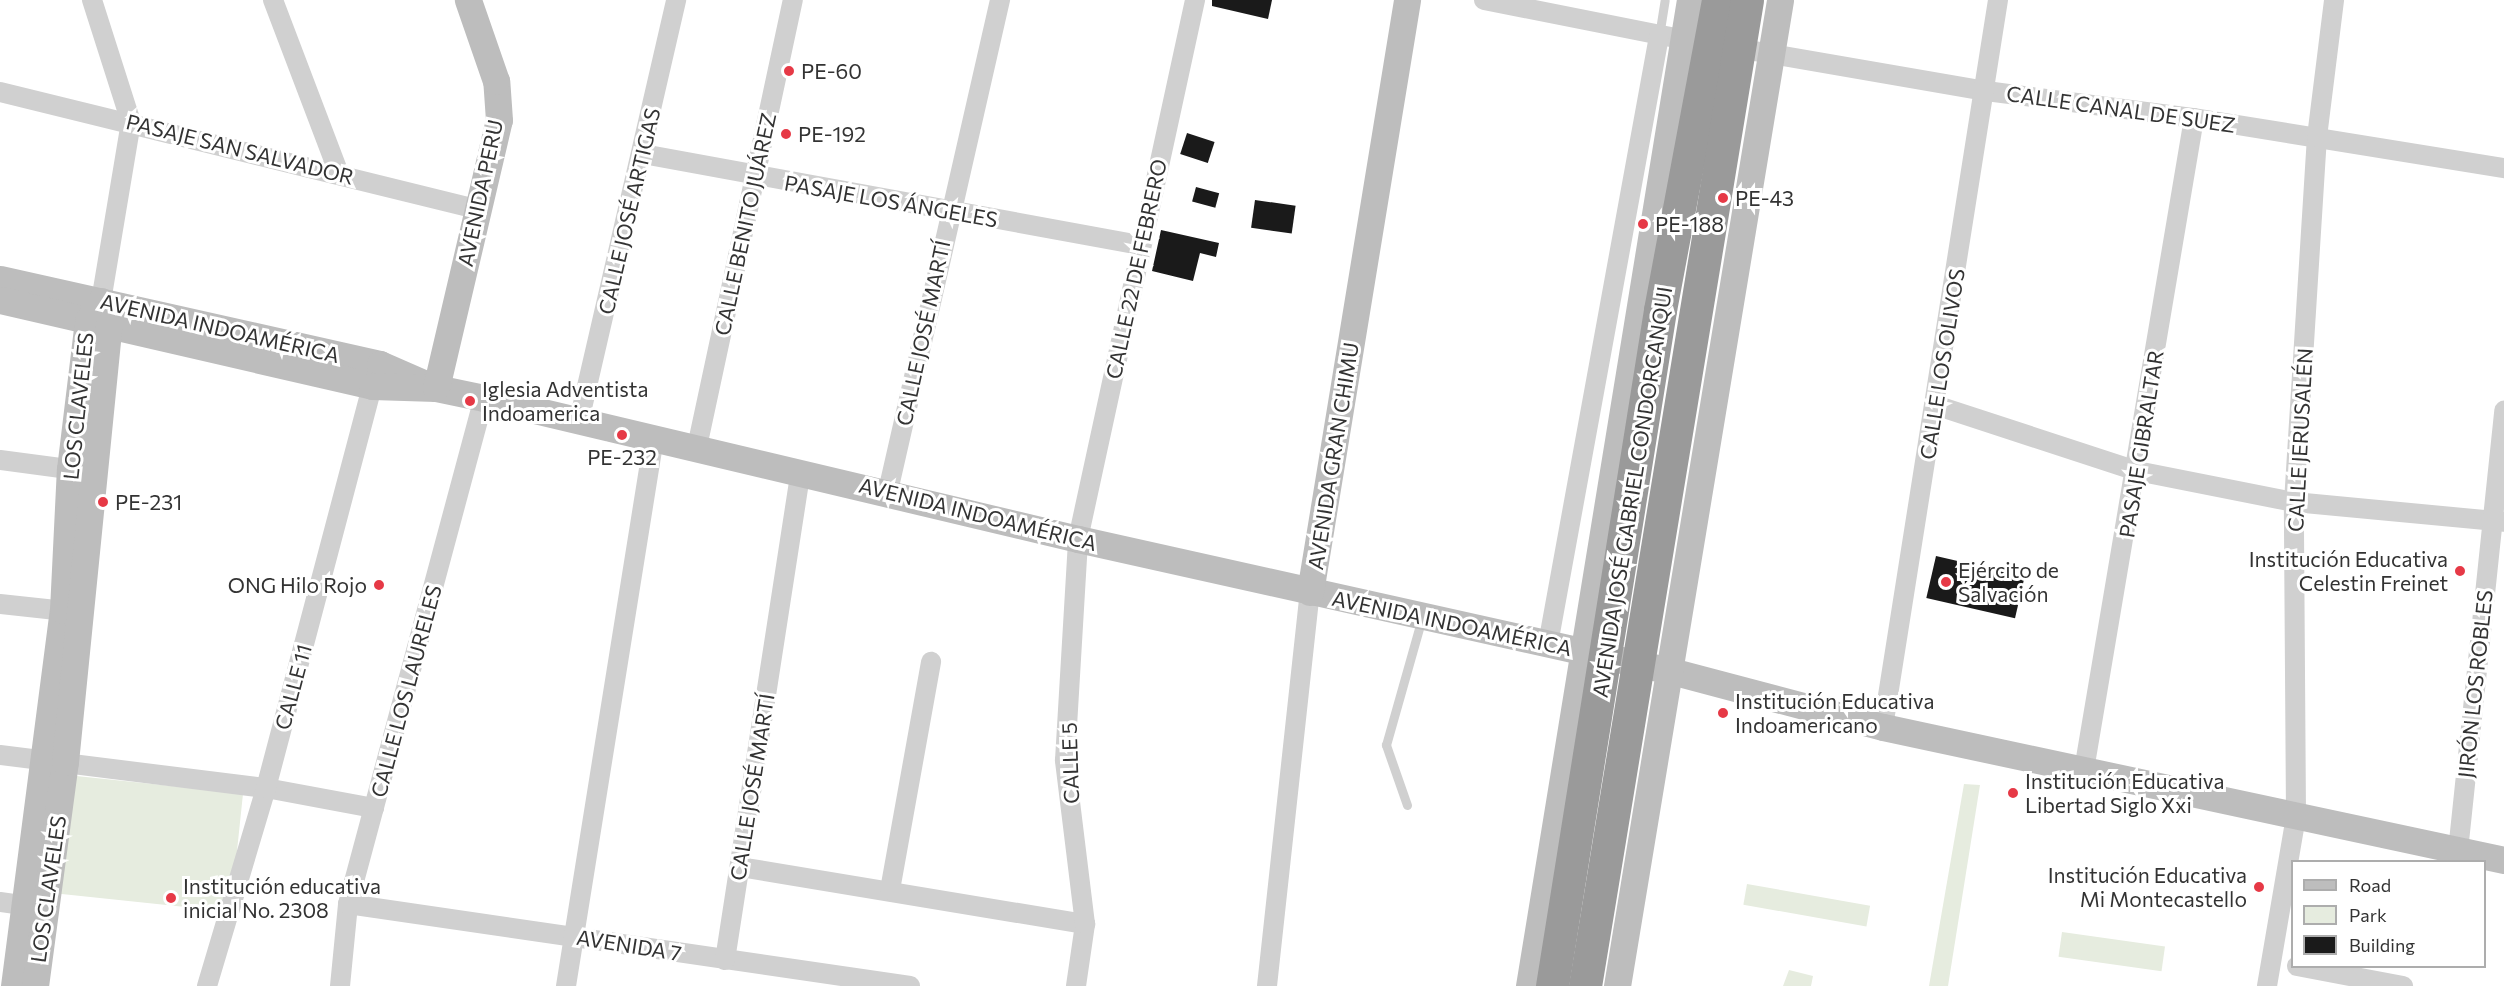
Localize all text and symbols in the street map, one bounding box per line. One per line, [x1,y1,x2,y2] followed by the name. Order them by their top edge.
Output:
[801,58,862,84] place label: PE-60
[782,64,796,78] marker: PE-60
[2005,80,2237,138] street label: CALLE CANAL DE SUEZ
[593,105,665,317] street label: CALLE JOSÉ ARTIGAS
[124,108,356,190] street label: PASAJE SAN SALVADOR
[709,110,781,338] street label: CALLE BENITO JUÁREZ
[452,117,508,269] street label: AVENIDA PERU
[798,121,866,147] place label: PE-192
[779,127,793,141] marker: PE-192
[1100,157,1172,381] street label: CALLE 22 DE FEBRERO
[782,170,1000,232] street label: PASAJE LOS ÁNGELES
[1735,185,1794,211] place label: PE-43
[1716,191,1730,205] marker: PE-43
[1655,211,1724,237] place label: PE-188
[1636,217,1650,231] marker: PE-188
[891,238,955,428] street label: CALLE JOSÉ MARTÍ
[1914,267,1970,461] street label: CALLE LOS OLIVOS
[1587,285,1677,699] street label: AVENIDA JOSÉ GABRIEL CONDORCANQUI
[98,288,342,368] street label: AVENIDA INDOAMÉRICA
[58,331,98,481] street label: LOS CLAVELES
[1303,340,1363,572] street label: AVENIDA GRAN CHIMU
[2283,347,2317,533] street label: CALLE JERUSALÉN
[2114,348,2168,540] street label: PASAJE GIBRALTAR
[482,376,648,426] place label: Iglesia Adventista Indoamerica
[463,394,477,408] marker: Iglesia Adventista Indoamerica
[615,428,629,442] marker: PE-232
[587,444,657,470] place label: PE-232
[856,472,1100,556] street label: AVENIDA INDOAMÉRICA
[115,489,182,515] place label: PE-231
[96,495,110,509] marker: PE-231
[2249,546,2448,596] place label: Institución Educativa Celestin Freinet
[1958,557,2059,607] place label: Ejército de Salvación
[2453,564,2467,578] marker: Institución Educativa Celestin Freinet
[228,572,367,598] place label: ONG Hilo Rojo
[1939,575,1953,589] marker: Ejército de Salvación
[372,578,386,592] marker: ONG Hilo Rojo
[365,582,447,800] street label: CALLE LOS LAURELES
[1330,585,1574,661] street label: AVENIDA INDOAMÉRICA
[2453,589,2497,779] street label: JIRÓN LOS ROBLES
[270,642,316,732] street label: CALLE 11
[1735,688,1934,738] place label: Institución Educativa Indoamericano
[725,692,779,882] street label: CALLE JOSÉ MARTÍ
[1716,706,1730,720] marker: Institución Educativa Indoamericano
[1056,722,1084,804] street label: CALLE 5
[2025,768,2224,818] place label: Institución Educativa Libertad Siglo Xxi
[2006,786,2020,800] marker: Institución Educativa Libertad Siglo Xxi
[25,814,71,964] street label: LOS CLAVELES
[2291,860,2486,968] legend
[2048,862,2247,912] place label: Institución Educativa Mi Montecastello
[183,873,381,923] place label: Institución educativa inicial No. 2308
[2349,874,2391,896] text: Road
[2252,880,2266,894] marker: Institución Educativa Mi Montecastello
[164,891,178,905] marker: Institución educativa inicial No. 2308
[2349,904,2387,926] text: Park
[575,924,683,966] street label: AVENIDA 7
[2349,934,2415,956] text: Building

